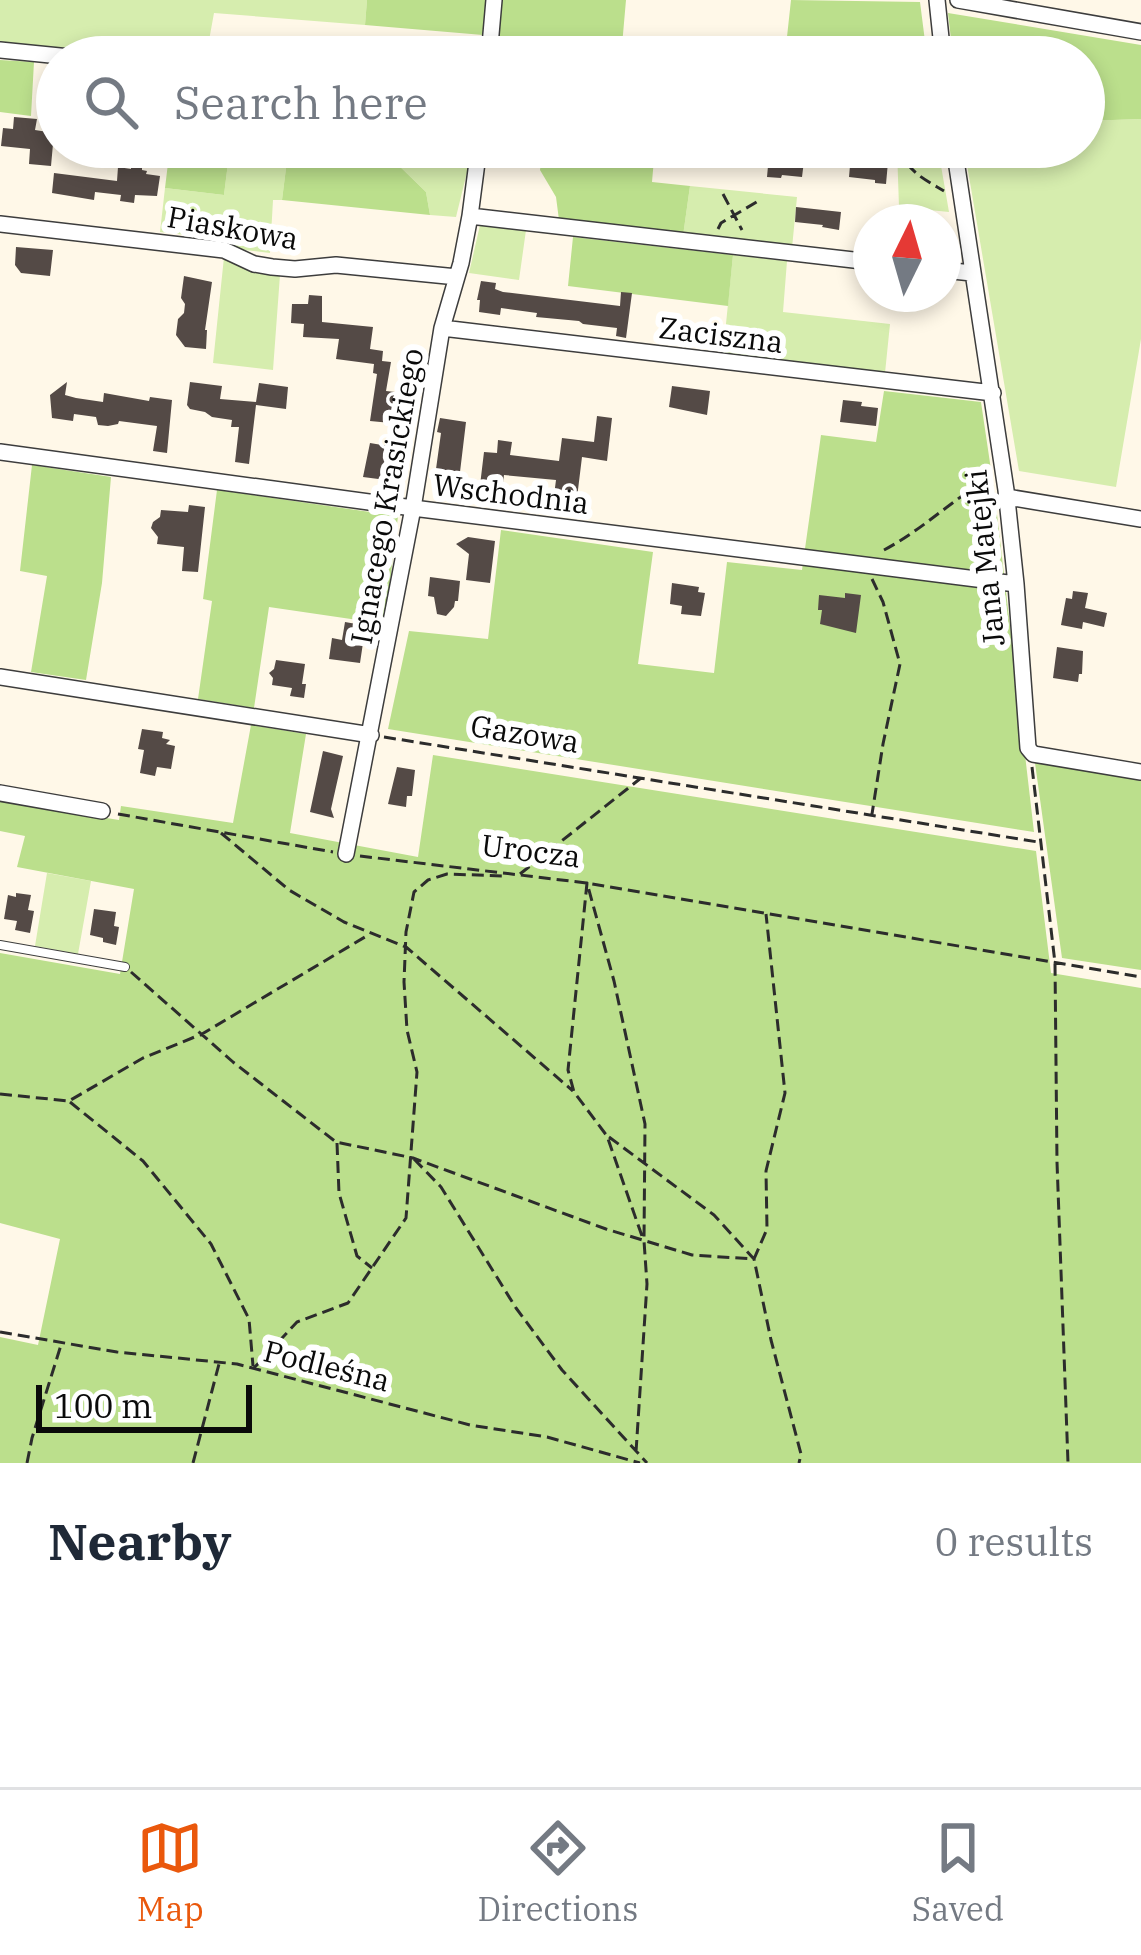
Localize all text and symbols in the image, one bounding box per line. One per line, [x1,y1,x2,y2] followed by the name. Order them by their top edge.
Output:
[36,36,1105,168] search box
[78,69,144,135] icon: search
[174,73,428,131] text: Search here
[164,196,302,258] street label: Piaskowa
[853,204,961,312] north arrow
[656,307,786,361] street label: Zaciszna
[341,345,431,647] street label: Ignacego Krasickiego
[431,464,591,522] street label: Wschodnia
[955,468,1013,648] street label: Jana Matejki
[468,705,582,761] street label: Gazowa
[479,825,583,875] street label: Urocza
[260,1330,394,1400] street label: Podleśna
[36,1379,252,1432] scale bar
[54,1384,153,1427] text: 100 m
[48,1508,232,1574] text: Nearby
[935,1516,1093,1567] text: 0 results
[137,1815,204,1930] tab: Map
[477,1815,638,1930] tab: Directions
[912,1815,1004,1930] tab: Saved

